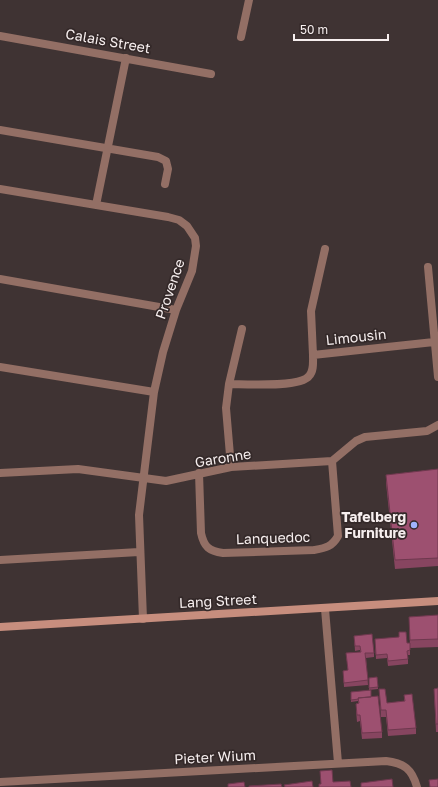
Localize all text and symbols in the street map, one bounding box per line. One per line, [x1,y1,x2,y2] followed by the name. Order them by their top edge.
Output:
[294,16,388,42] scale bar
[300,22,328,37] text: 50 m
[64,25,152,56] street label: Calais Street
[151,256,188,321] street label: Provence
[325,325,387,348] street label: Limousin
[194,445,252,470] street label: Garonne
[341,508,406,541] place label: Tafelberg Furniture
[409,520,419,530] marker: Tafelberg Furniture
[235,528,311,547] street label: Lanquedoc
[178,590,257,611] street label: Lang Street
[174,746,256,767] street label: Pieter Wium

